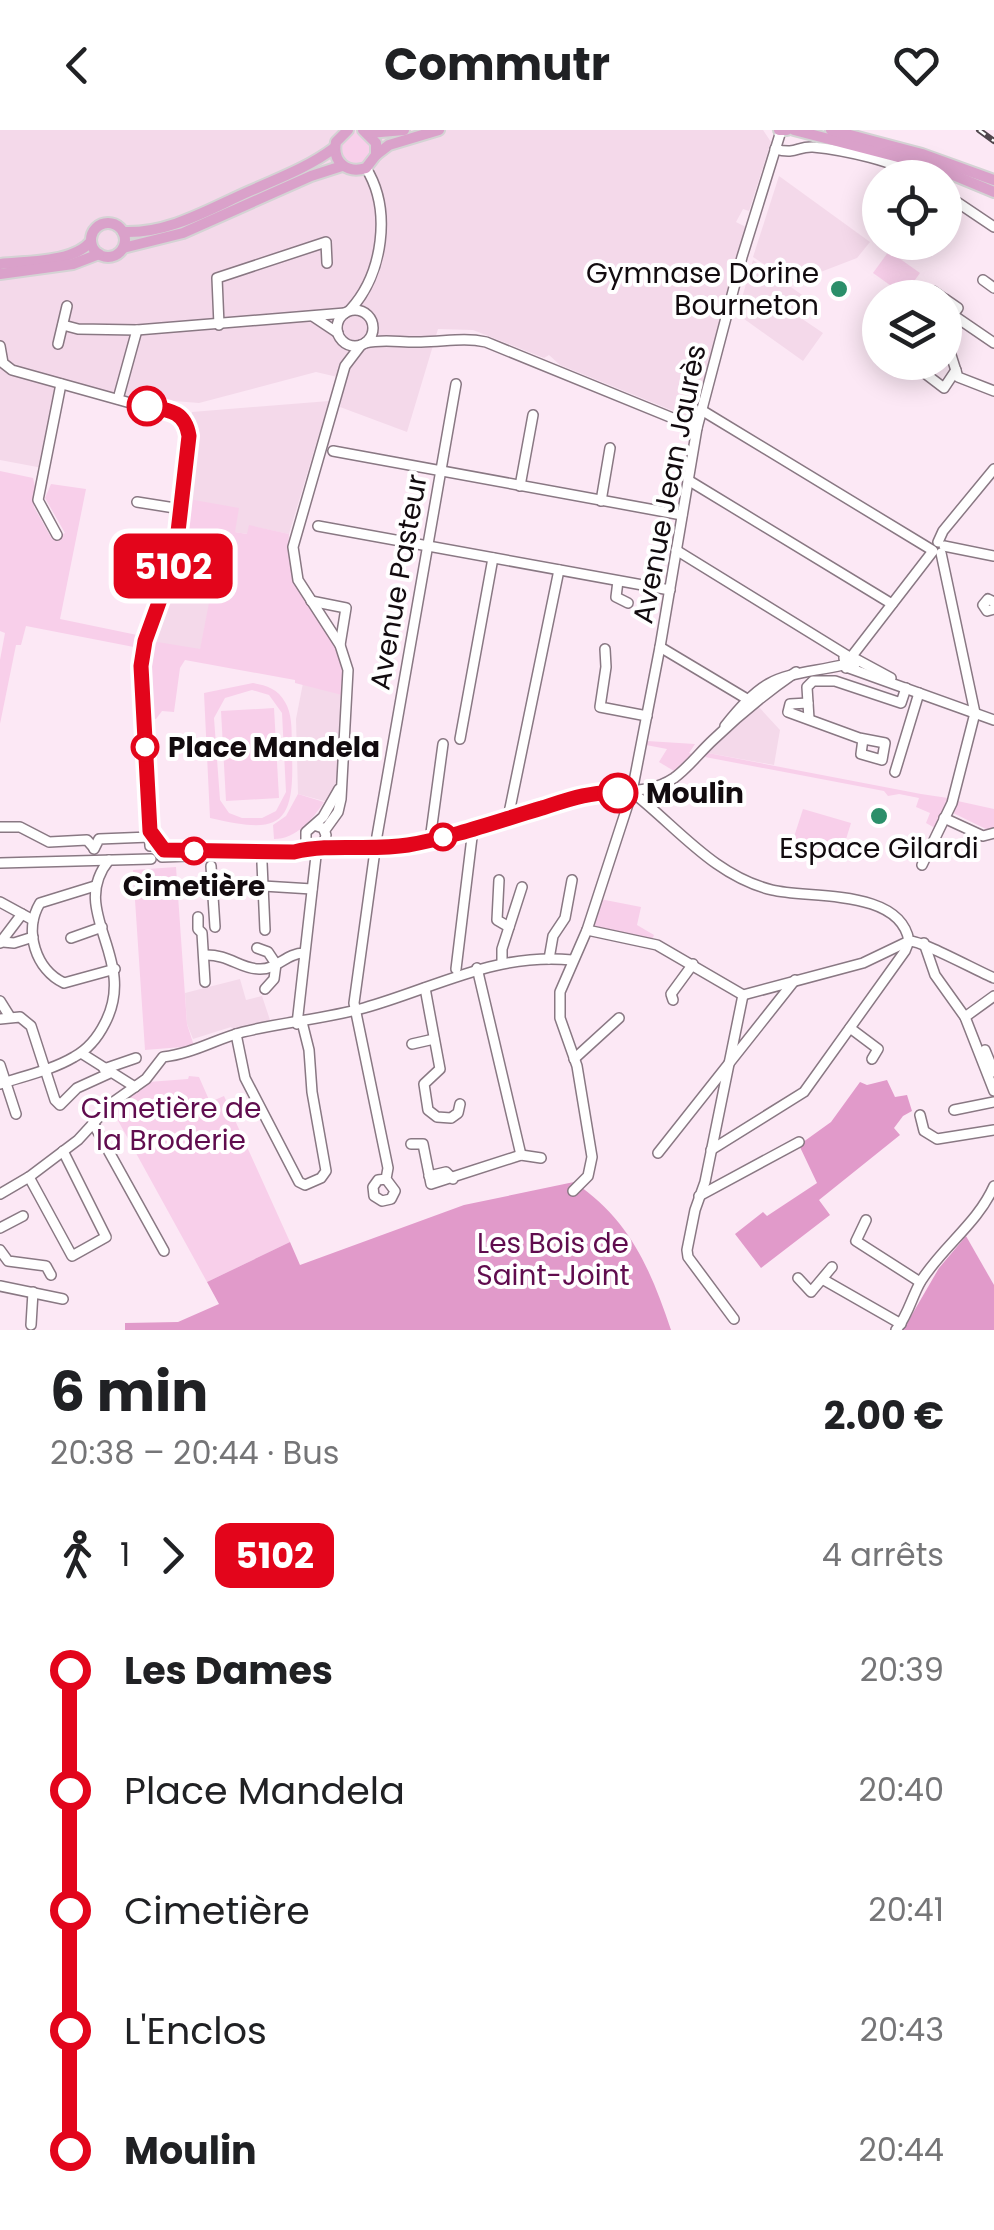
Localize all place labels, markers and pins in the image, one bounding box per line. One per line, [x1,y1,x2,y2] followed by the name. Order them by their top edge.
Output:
[586,254,819,325] place label: Gymnase Dorine Bourneton
[828,278,850,300] marker: Gymnase Dorine Bourneton
[128,387,166,425] unlabelled marker
[168,728,380,767] place label: Place Mandela
[132,734,158,760] marker: Place Mandela
[599,774,637,812] marker: Moulin
[646,774,744,813] place label: Moulin
[868,805,890,827] marker: Espace Gilardi
[430,824,456,850] unlabelled marker
[779,829,979,868] place label: Espace Gilardi
[181,838,207,864] marker: Cimetière
[123,867,265,906] place label: Cimetière

